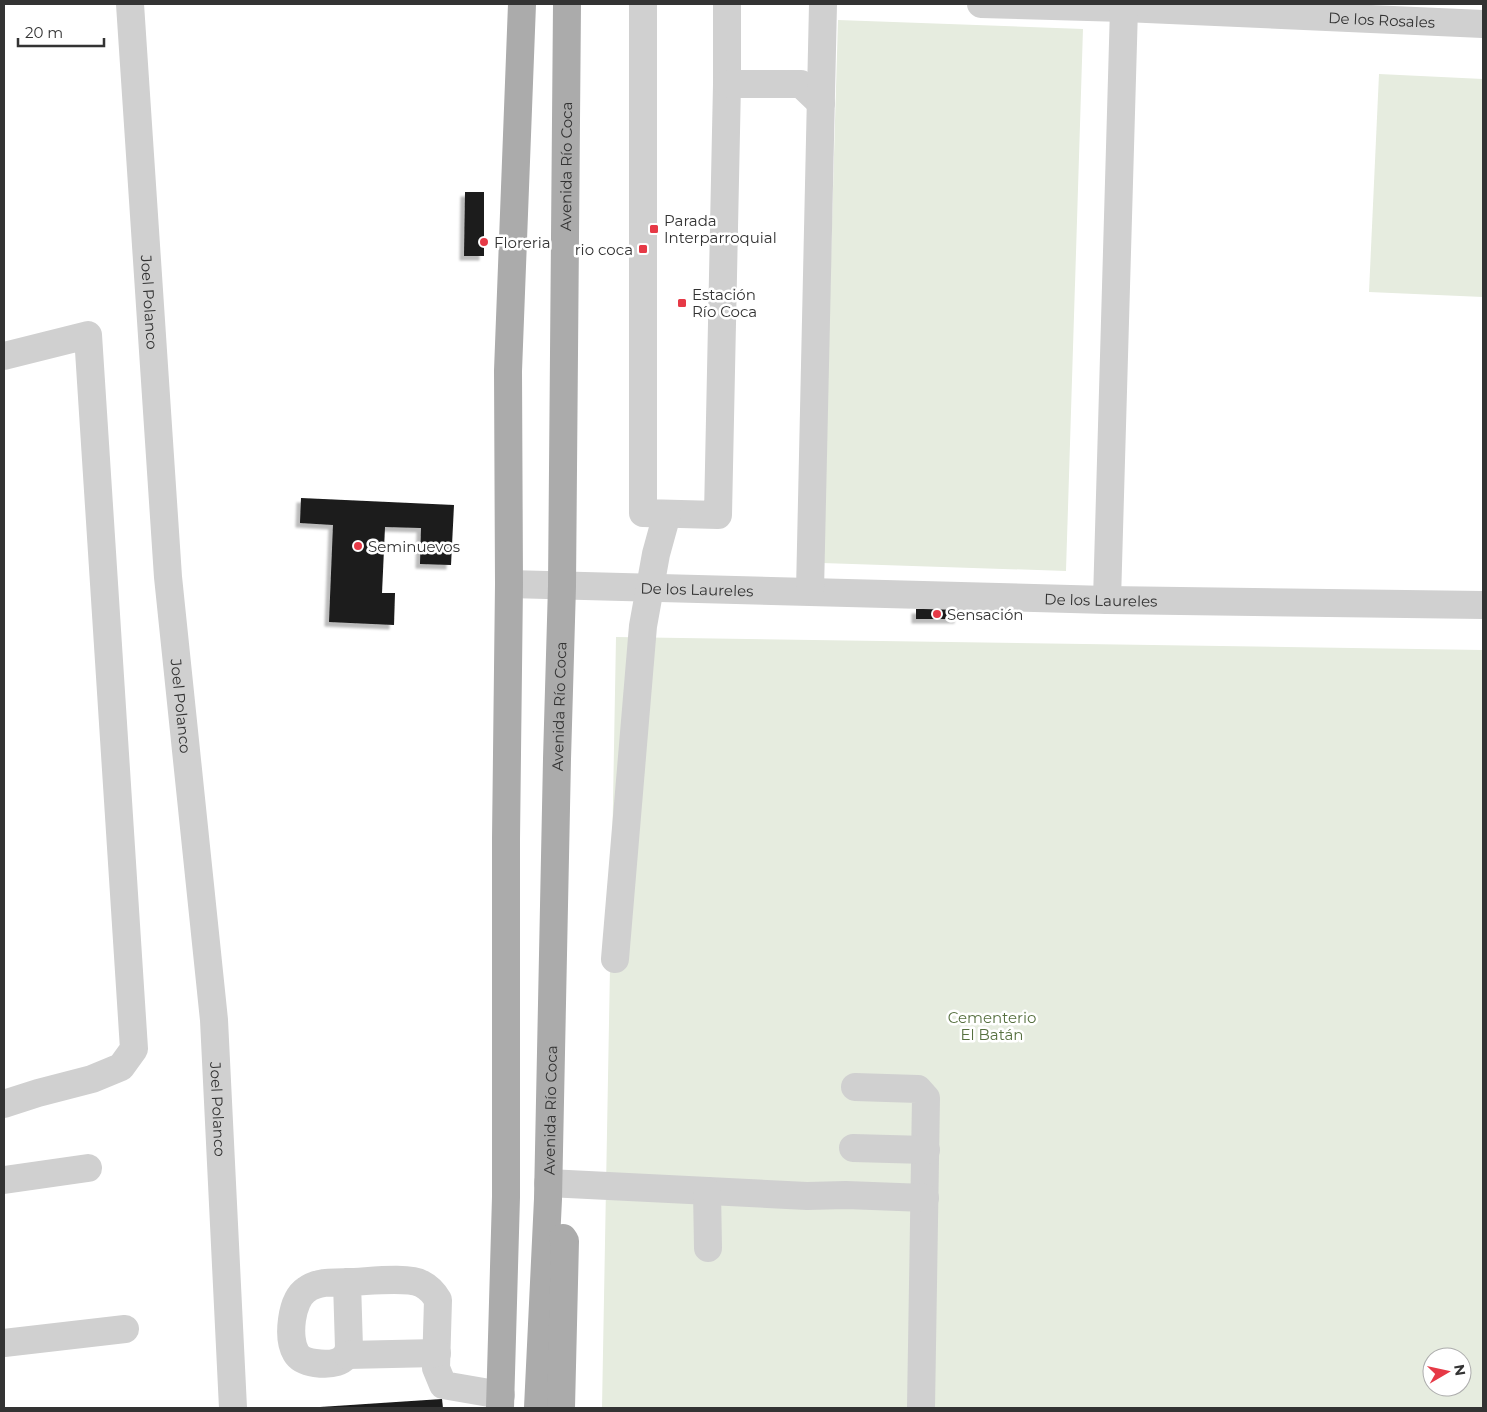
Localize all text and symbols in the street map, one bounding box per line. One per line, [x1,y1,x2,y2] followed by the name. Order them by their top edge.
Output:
[1328,8,1436,31] street label: De los Rosales
[18,15,104,47] scale bar
[25,23,63,42] text: 20 m
[556,101,576,231] street label: Avenida Río Coca
[664,211,777,247] place label: Parada Interparroquial
[648,223,660,235] marker: Parada Interparroquial
[494,233,551,252] place label: Floreria
[478,236,490,248] marker: Floreria
[575,240,633,259] place label: rio coca
[637,243,649,255] marker: rio coca
[137,253,162,350] street label: Joel Polanco
[692,285,757,321] place label: Estación Río Coca
[676,297,688,309] marker: Estación Río Coca
[368,537,460,556] place label: Seminuevos
[352,540,364,552] marker: Seminuevos
[640,578,754,600] street label: De los Laureles
[1044,589,1158,610] street label: De los Laureles
[947,605,1024,624] place label: Sensación
[931,608,943,620] marker: Sensación
[547,641,570,771] street label: Avenida Río Coca
[167,657,196,754] street label: Joel Polanco
[948,1008,1036,1044] park label: Cementerio El Batán
[539,1045,561,1175] street label: Avenida Río Coca
[207,1060,230,1157] street label: Joel Polanco
[1422,1347,1472,1397] north arrow
[1450,1363,1470,1377] text: N

